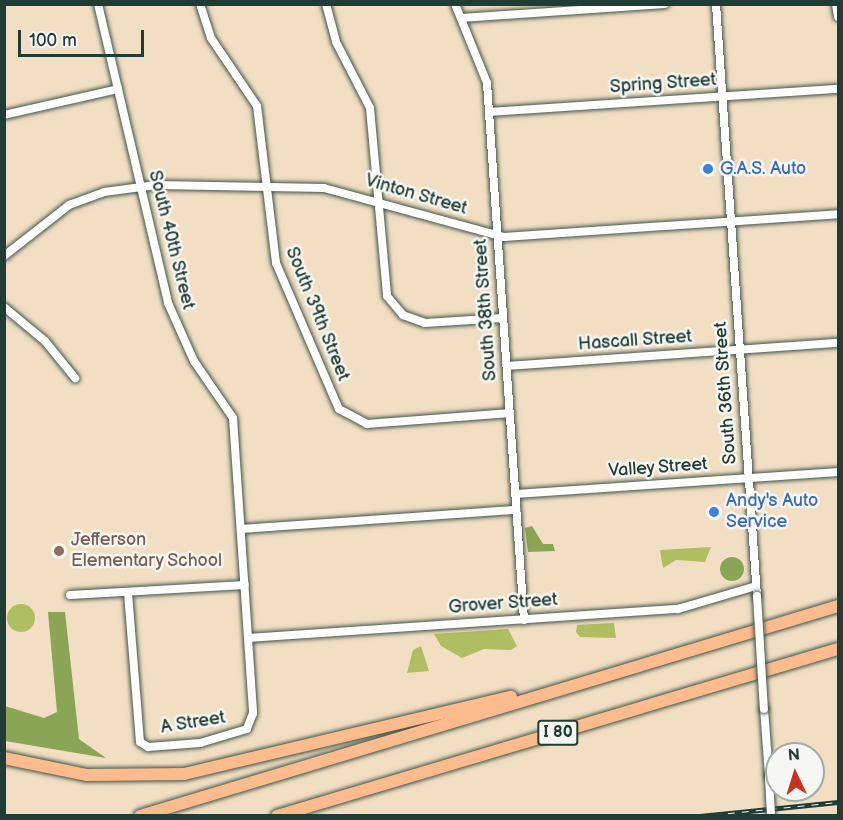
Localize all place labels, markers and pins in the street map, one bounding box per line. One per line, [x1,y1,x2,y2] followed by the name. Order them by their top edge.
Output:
[720,158,806,180] place label: G.A.S. Auto
[701,162,715,176] marker: G.A.S. Auto
[726,491,818,534] place label: Andy's Auto Service
[707,505,721,519] marker: Andy's Auto Service
[71,530,224,572] place label: Jefferson Elementary School
[52,544,66,558] marker: Jefferson Elementary School

